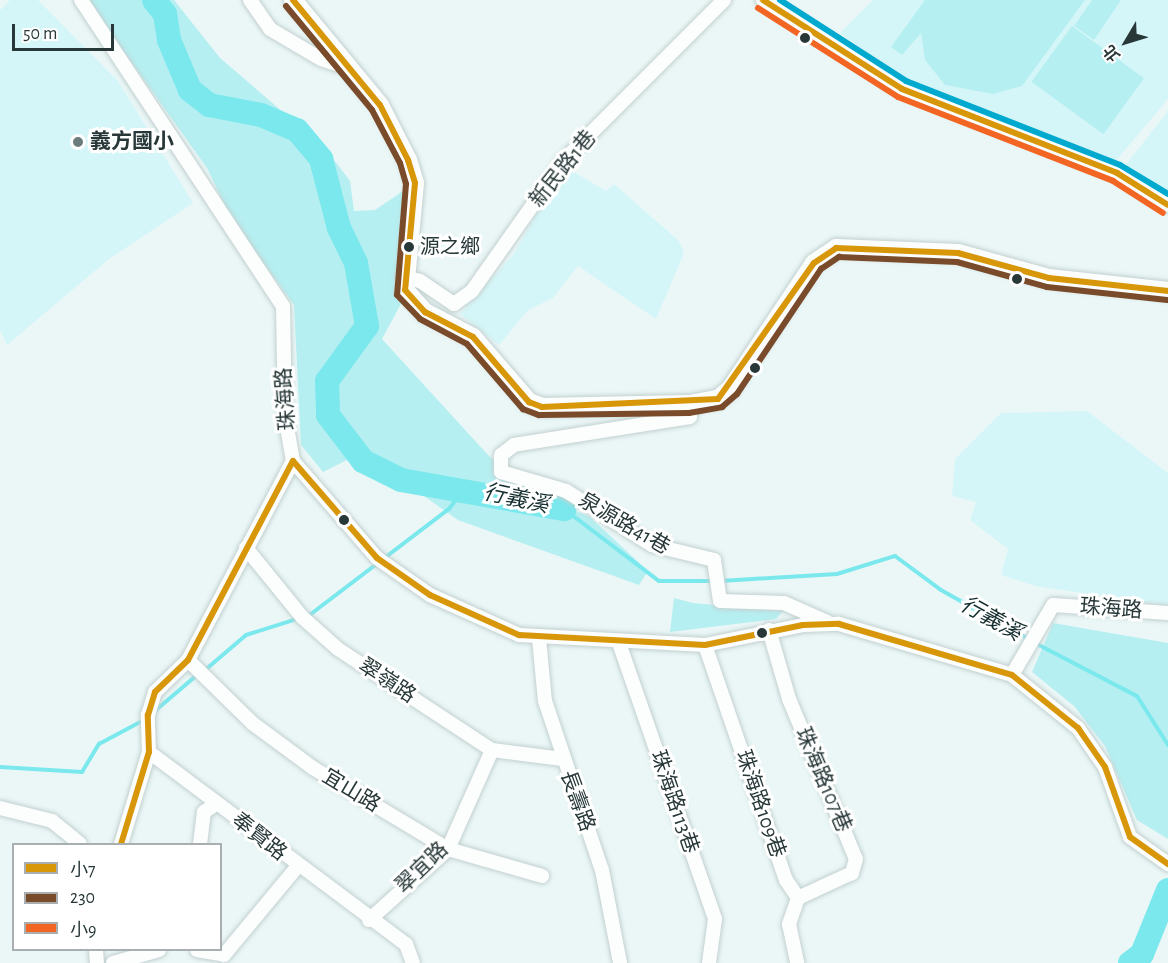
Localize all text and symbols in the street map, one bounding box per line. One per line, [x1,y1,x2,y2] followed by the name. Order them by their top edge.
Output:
[15,12,117,50] scale bar
[1096,12,1156,72] north arrow
[23,25,57,43] text: 50 m
[799,32,811,44] unlabelled marker
[1101,42,1123,64] text: 北
[525,126,601,212] street label: 新民路1巷
[90,129,174,155] place label: 義方國小
[71,135,85,149] marker: 義方國小
[420,235,480,259] place label: 源之鄉
[403,241,415,253] marker: 源之鄉
[1011,273,1023,285] unlabelled marker
[749,362,761,374] unlabelled marker
[271,367,301,431] street label: 珠海路
[481,479,551,519] water label: 行義溪
[574,488,674,560] street label: 泉源路41巷
[338,514,350,526] unlabelled marker
[956,591,1026,647] water label: 行義溪
[1079,594,1143,624] street label: 珠海路
[756,627,768,639] unlabelled marker
[354,653,420,709] street label: 翠嶺路
[790,724,856,836] street label: 珠海路107巷
[645,747,703,857] street label: 珠海路113巷
[730,747,790,861] street label: 珠海路109巷
[318,764,384,818] street label: 宜山路
[554,767,600,835] street label: 長壽路
[226,808,292,866] street label: 奉賢路
[391,837,453,899] street label: 翠宜路
[12,843,222,951] legend
[70,862,96,880] text: 小7
[70,889,95,907] text: 230
[70,922,96,940] text: 小9

